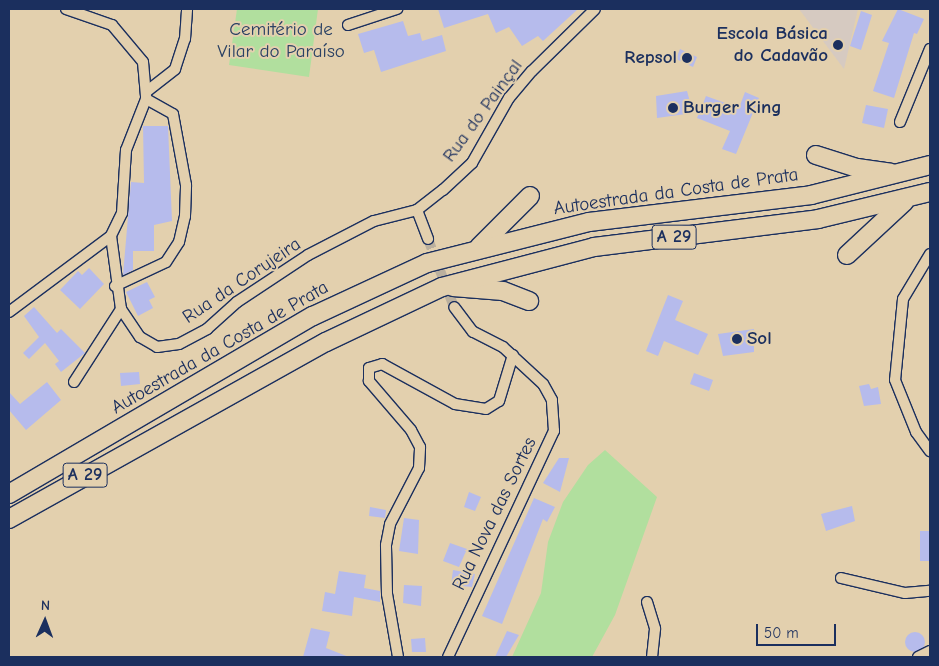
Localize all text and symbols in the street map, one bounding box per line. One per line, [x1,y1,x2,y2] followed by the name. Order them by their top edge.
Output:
[217,19,345,63] park label: Cemitério de Vilar do Paraíso
[716,23,828,67] place label: Escola Básica do Cadavão
[832,39,844,51] marker: Escola Básica do Cadavão
[624,47,677,69] place label: Repsol
[681,52,693,64] marker: Repsol
[438,55,528,167] street label: Rua do Painçal
[683,97,782,119] place label: Burger King
[667,102,679,114] marker: Burger King
[552,164,800,220] street label: Autoestrada da Costa de Prata
[652,222,696,252] road number: A 29
[179,233,305,329] street label: Rua da Corujeira
[107,276,333,420] street label: Autoestrada da Costa de Prata
[747,328,772,350] place label: Sol
[731,333,743,345] marker: Sol
[448,434,542,594] street label: Rua Nova das Sortes
[62,460,108,490] road number: A 29
[20,596,70,646] north arrow
[41,597,50,614] text: N
[759,614,839,646] scale bar
[764,624,799,642] text: 50 m

